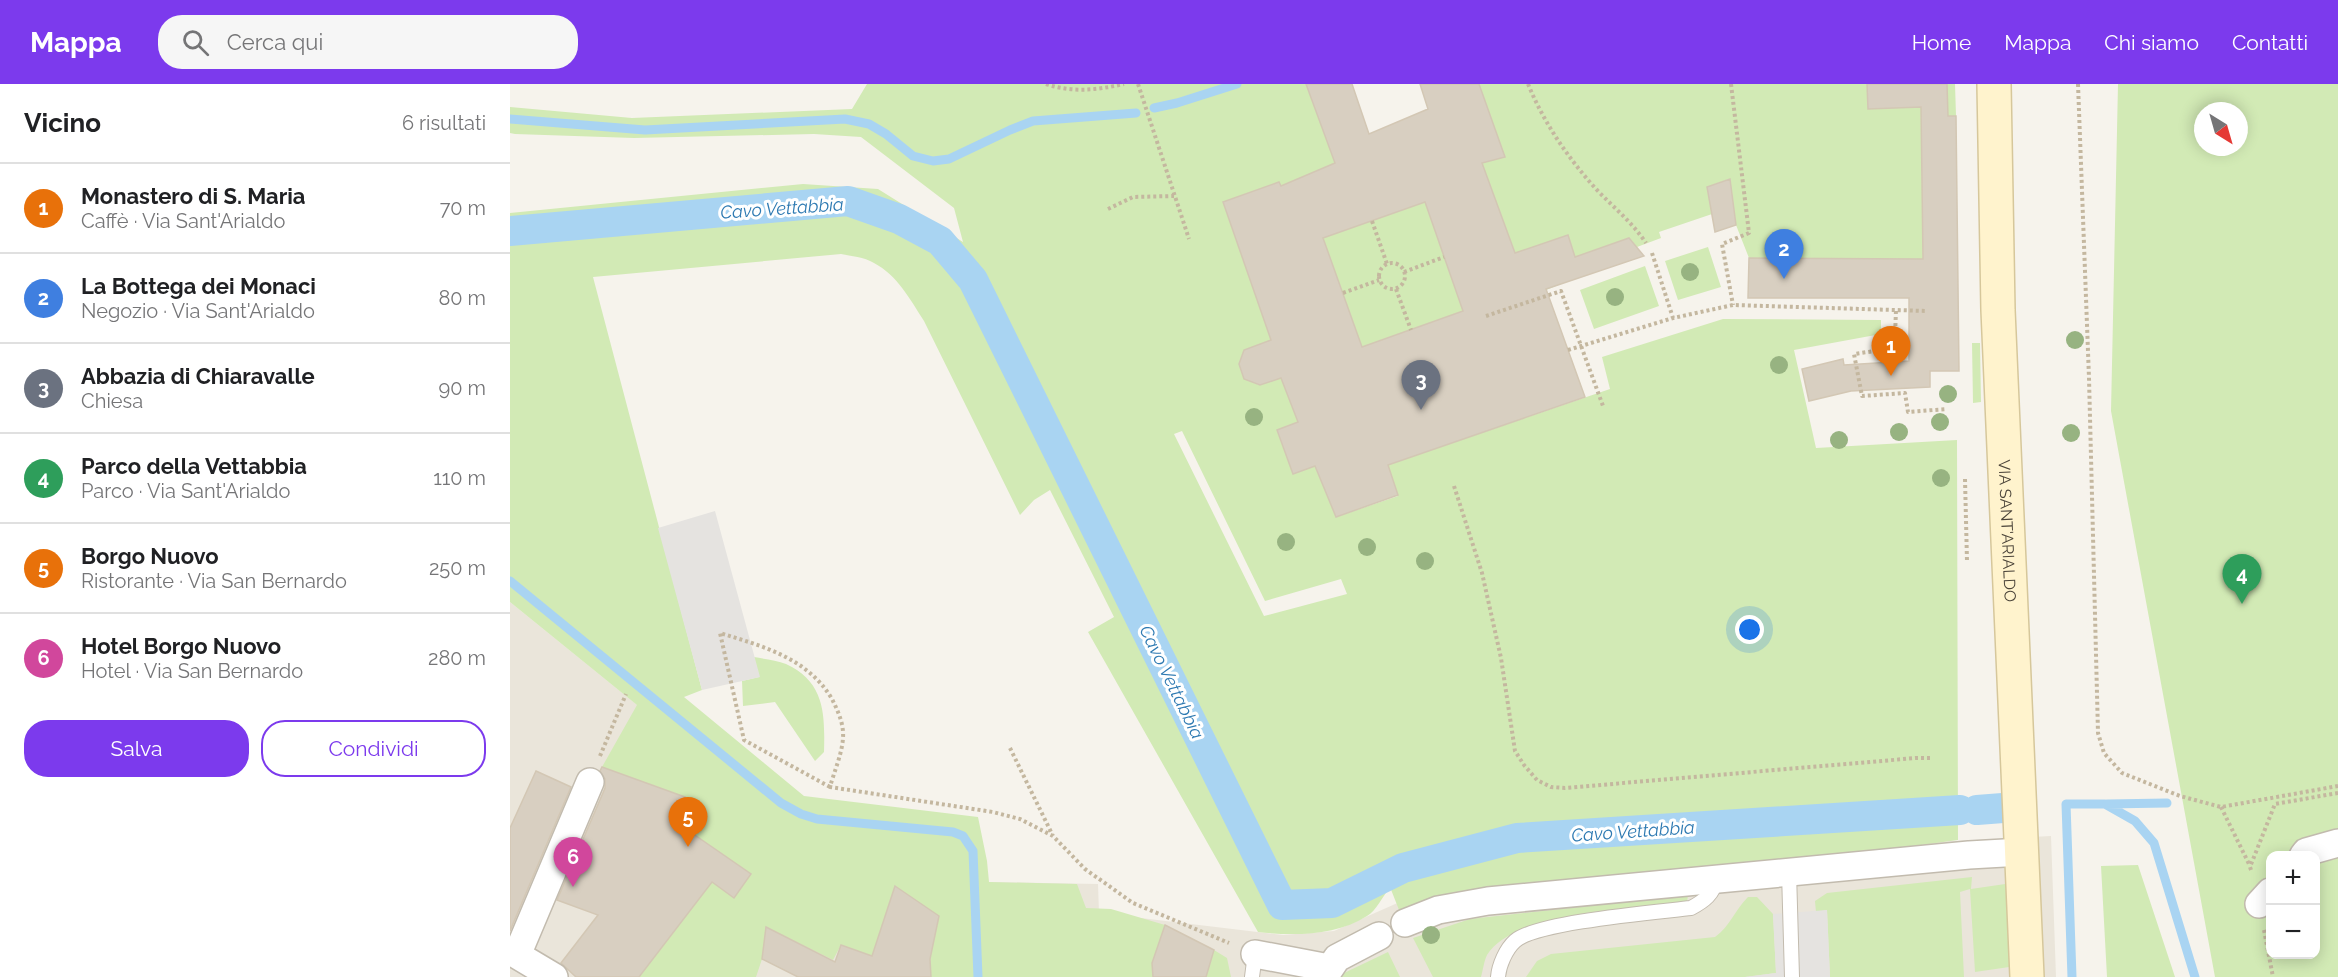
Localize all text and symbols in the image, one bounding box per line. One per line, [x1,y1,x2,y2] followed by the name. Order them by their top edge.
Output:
[158,15,578,69] search box
[30,26,122,59] text: Mappa
[179,26,212,59] icon: search
[227,29,323,55] text: Cerca qui
[1912,30,1971,55] text: Home
[2004,30,2071,55] text: Mappa
[2104,30,2199,55] text: Chi siamo
[2232,30,2308,55] text: Contatti
[2194,102,2248,156] north arrow
[24,108,101,138] text: Vicino
[402,111,486,135] text: 6 risultati
[81,183,305,209] text: Monastero di S. Maria
[720,193,845,223] water label: Cavo Vettabbia
[39,196,48,220] text: 1
[440,196,486,220] text: 70 m
[81,209,285,233] text: Caffè · Via Sant'Arialdo
[1764,230,1804,279] pin: 2
[81,273,316,299] text: La Bottega dei Monaci
[38,286,49,310] text: 2
[438,286,486,310] text: 80 m
[81,299,315,323] text: Negozio · Via Sant'Arialdo
[1872,326,1910,376] pin: 1
[1402,360,1440,410] pin: 3
[81,363,315,389] text: Abbazia di Chiaravalle
[38,376,49,400] text: 3
[439,376,486,400] text: 90 m
[81,389,143,413] text: Chiesa
[81,453,307,479] text: Parco della Vettabbia
[1995,459,2020,602] street label: VIA SANT'ARIALDO
[38,466,49,490] text: 4
[433,466,486,490] text: 110 m
[81,479,290,503] text: Parco · Via Sant'Arialdo
[81,543,219,569] text: Borgo Nuovo
[2222,554,2262,604] pin: 4
[38,556,49,580] text: 5
[429,556,486,580] text: 250 m
[81,569,347,593] text: Ristorante · Via San Bernardo
[1735,615,1764,644] your location
[1135,622,1209,742] water label: Cavo Vettabbia
[81,633,281,659] text: Hotel Borgo Nuovo
[37,646,50,670] text: 6
[428,646,486,670] text: 280 m
[81,659,303,683] text: Hotel · Via San Bernardo
[24,720,249,777] button: Salva
[261,720,486,777] button: Condividi
[668,798,708,847] pin: 5
[1571,816,1696,846] water label: Cavo Vettabbia
[554,838,592,887] pin: 6
[2266,851,2320,959] map controls
[2266,851,2320,905] button: +
[2266,905,2320,959] button: −

